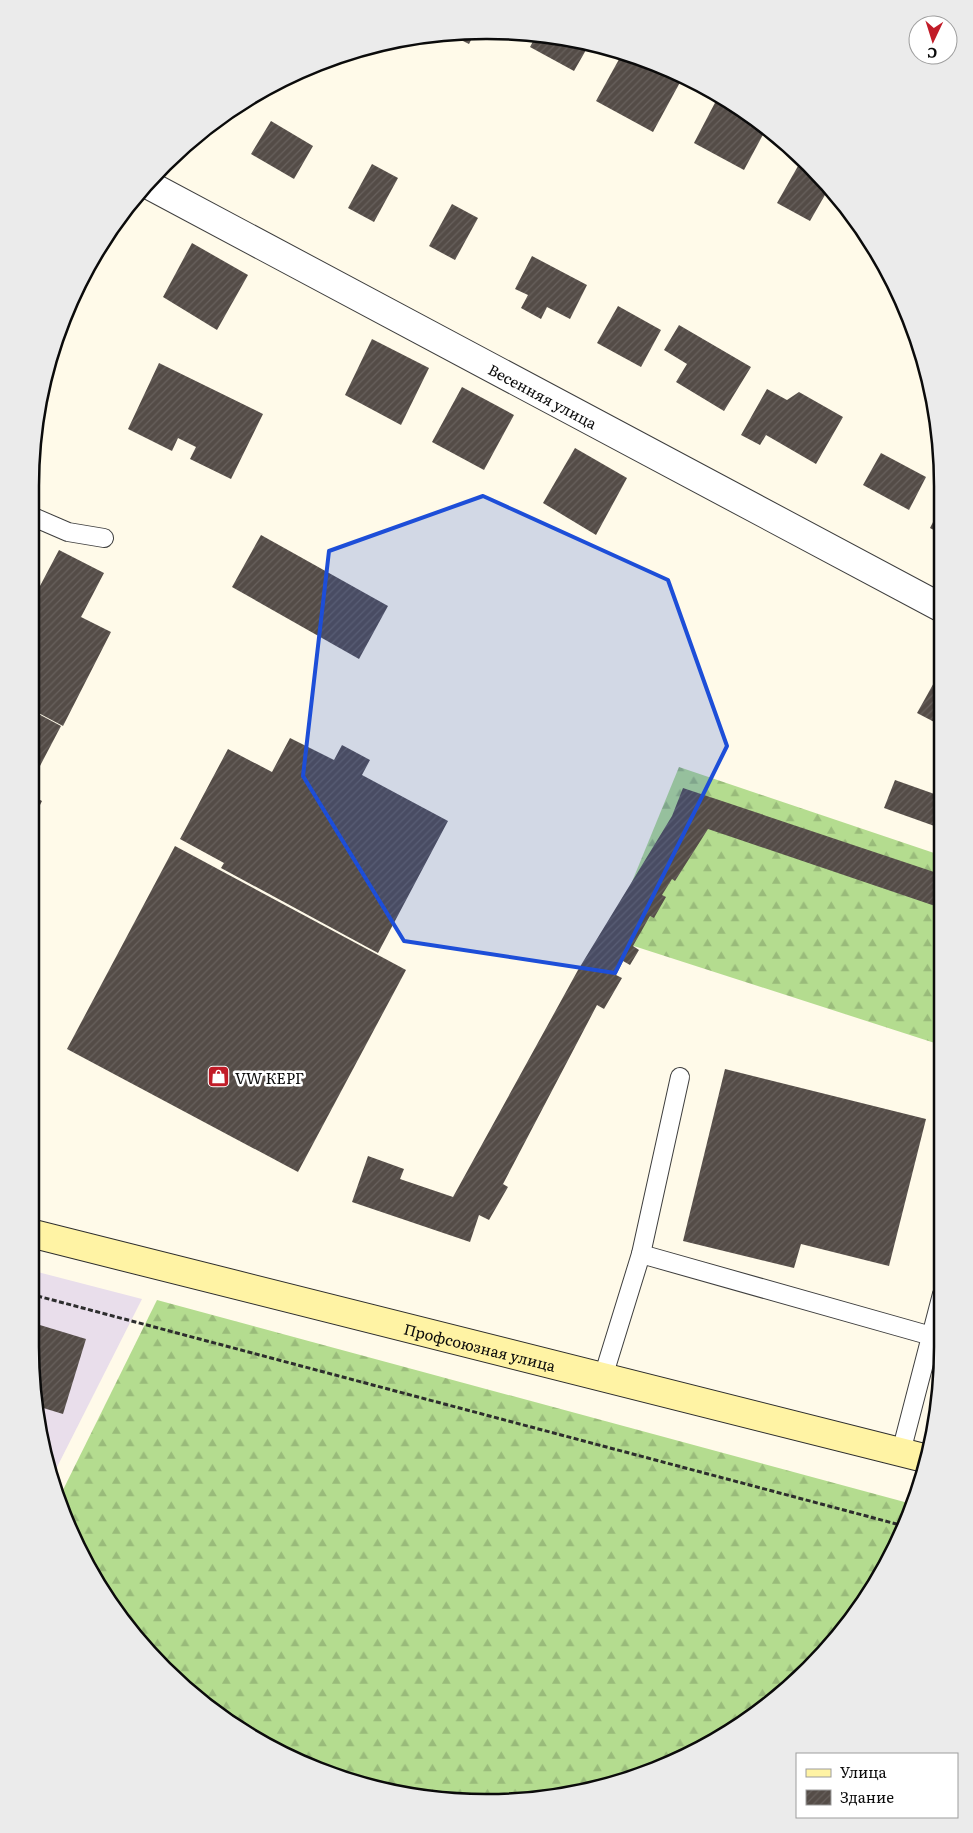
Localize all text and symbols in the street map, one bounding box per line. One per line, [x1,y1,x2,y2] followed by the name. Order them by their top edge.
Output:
[908,15,958,65] north arrow
[926,44,938,64] text: С
[485,357,602,434] street label: Весенняя улица
[207,1065,231,1089] shop icon: VW КЕРГ
[235,1066,304,1089] place label: VW КЕРГ
[402,1316,559,1377] street label: Профсоюзная улица
[796,1753,958,1818] legend
[840,1760,888,1783] text: Улица
[840,1785,894,1808] text: Здание

